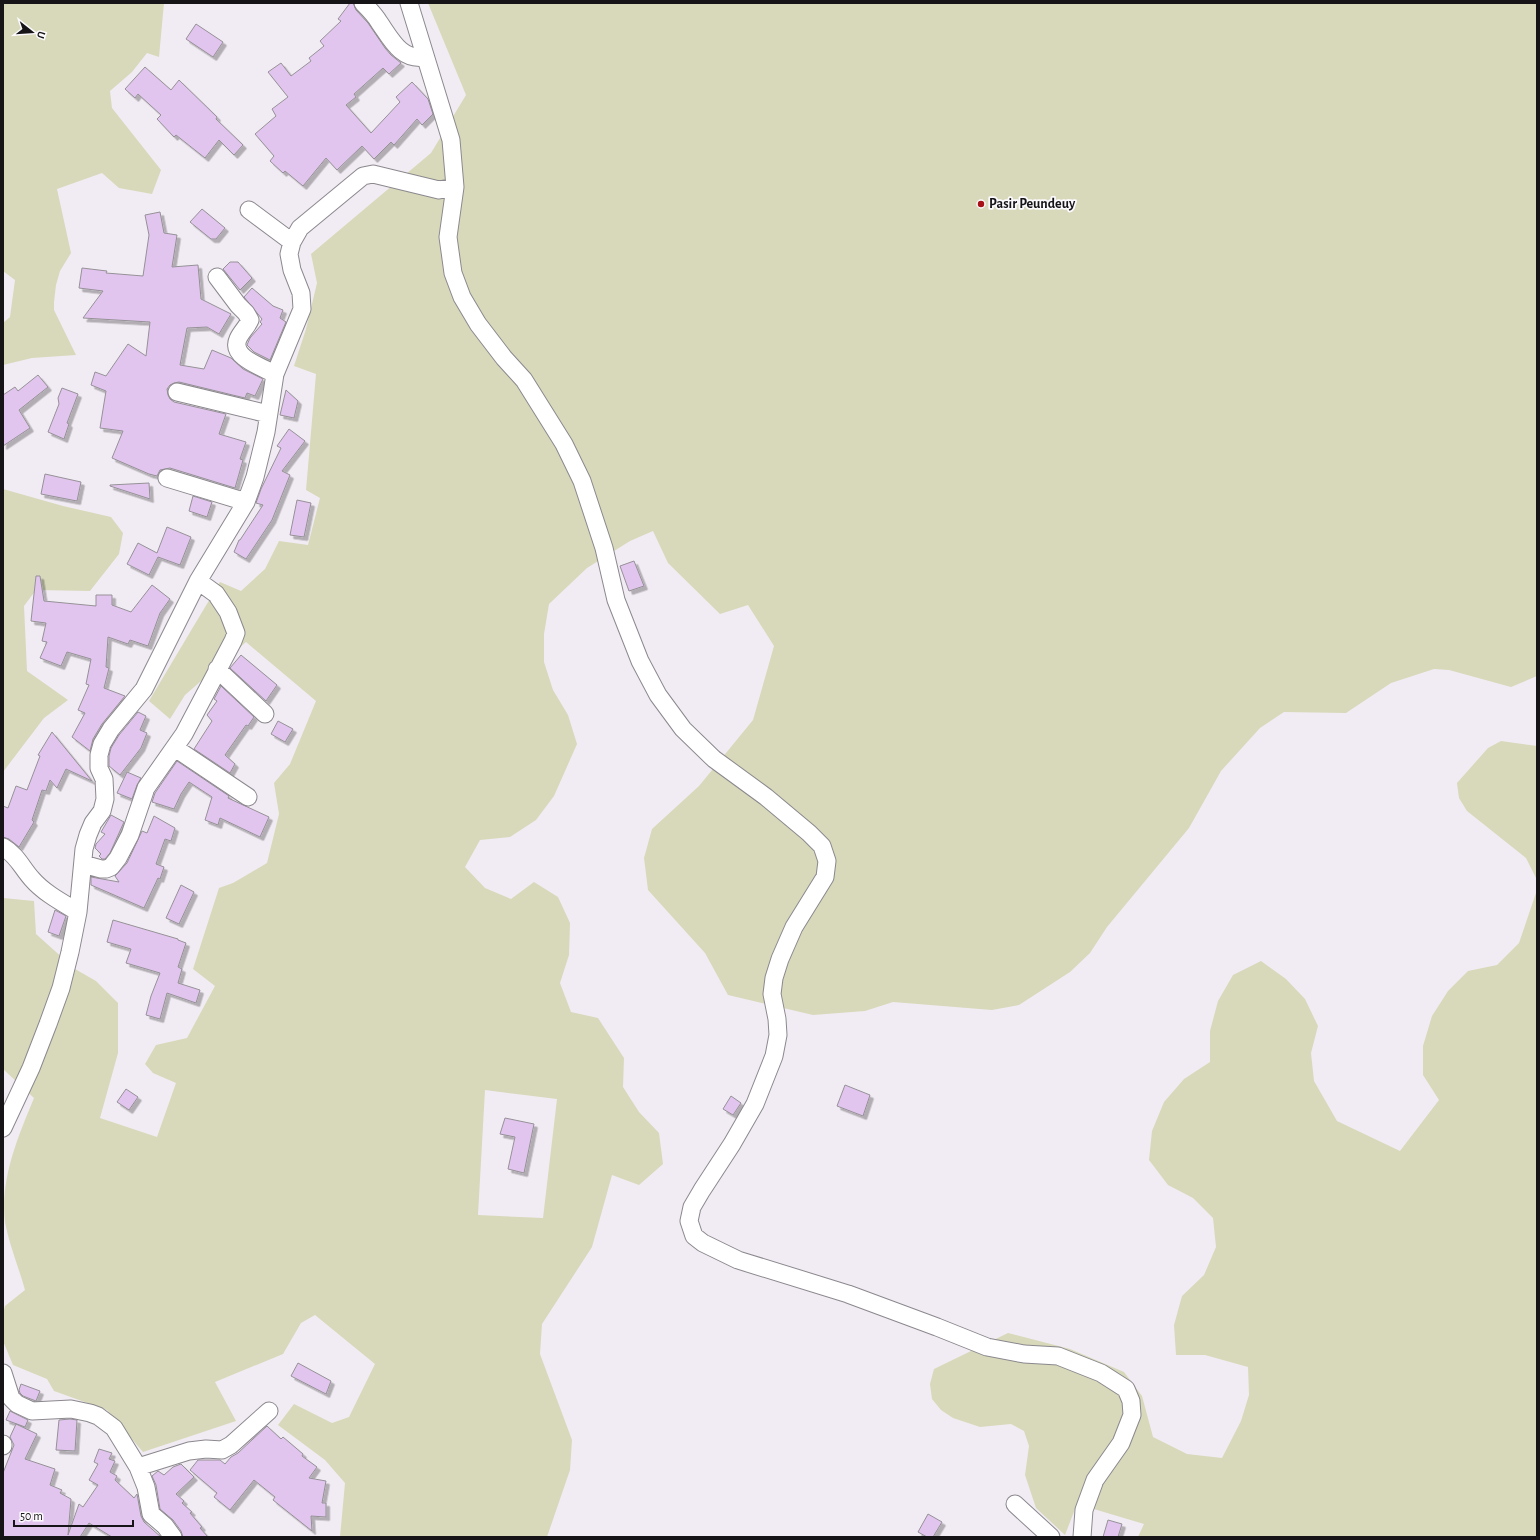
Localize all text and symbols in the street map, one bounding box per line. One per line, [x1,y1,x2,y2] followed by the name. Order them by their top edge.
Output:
[12,12,52,52] north arrow
[35,30,47,40] text: U
[989,197,1076,211] place label: Pasir Peundeuy
[976,199,986,209] marker: Pasir Peundeuy
[14,1502,133,1528] scale bar
[20,1510,43,1522] text: 50 m

